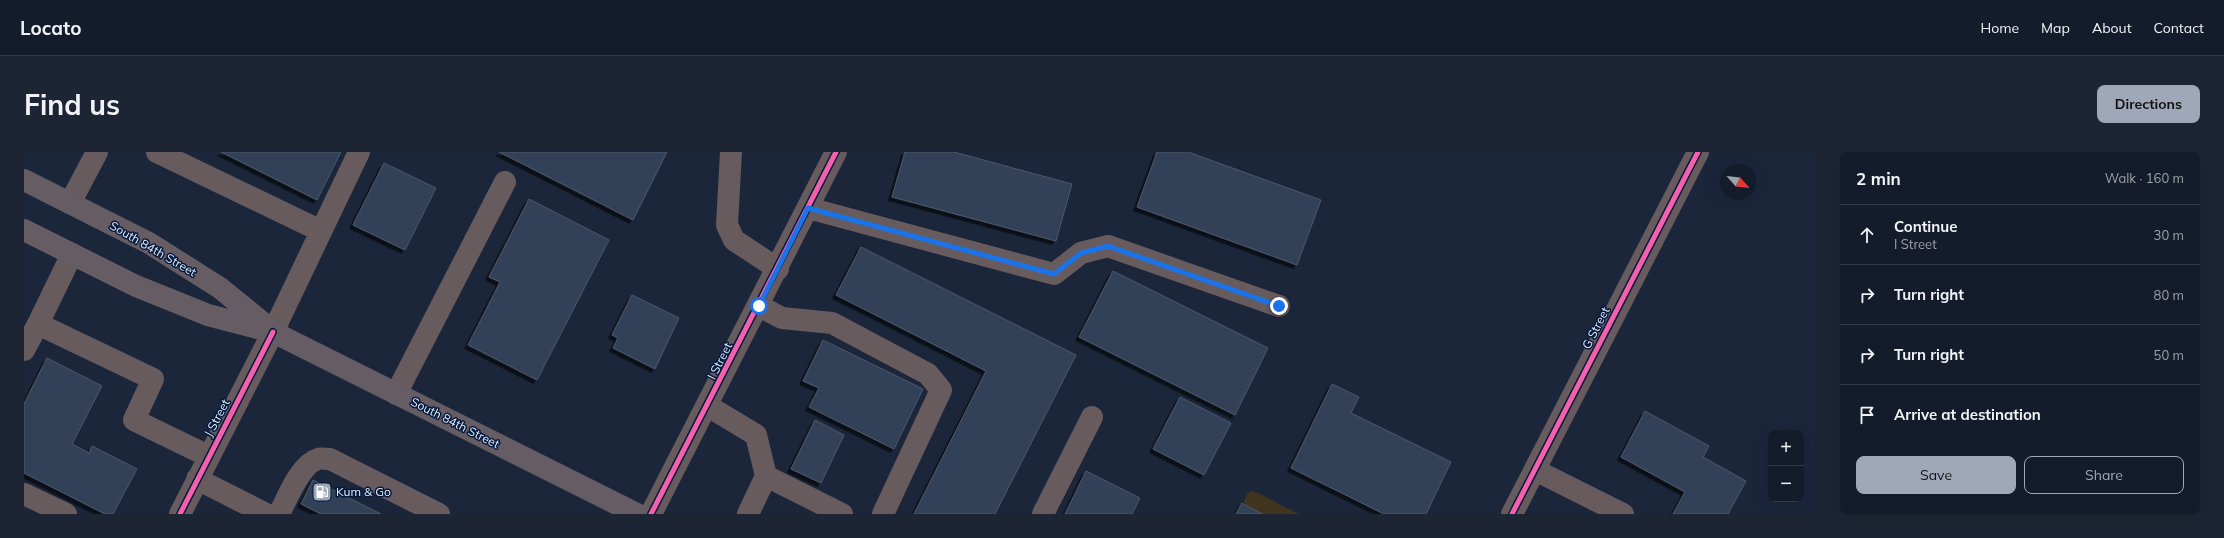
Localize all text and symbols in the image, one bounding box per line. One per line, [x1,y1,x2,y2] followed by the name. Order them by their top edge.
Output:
[20,16,81,40] text: Locato
[1980,19,2019,37] text: Home
[2041,19,2070,37] text: Map
[2092,19,2132,37] text: About
[2154,19,2204,37] text: Contact
[2097,85,2200,123] button: Directions
[24,87,120,122] text: Find us
[1720,164,1756,200] north arrow
[1856,168,1901,189] text: 2 min
[2105,170,2184,186] text: Walk · 160 m
[1894,217,1957,236] text: Continue
[107,218,199,279] street label: South 84th Street
[1856,224,1878,246] icon: ahead
[2154,227,2184,243] text: 30 m
[1894,236,1937,252] text: I Street
[1856,284,1878,306] icon: right
[1894,285,1964,304] text: Turn right
[2154,287,2184,303] text: 80 m
[750,297,768,315] route start
[1270,297,1288,315] route end
[1579,304,1612,351] street label: G Street
[704,340,735,382] street label: I Street
[1856,344,1878,366] icon: right
[1894,345,1964,364] text: Turn right
[2154,347,2184,363] text: 50 m
[408,394,502,451] street label: South 84th Street
[200,396,233,439] street label: J Street
[1856,404,1878,426] icon: arrive
[1894,405,2041,424] text: Arrive at destination
[1768,430,1804,502] map controls
[1768,430,1804,466] button: +
[1856,456,2016,494] button: Save
[2024,456,2184,494] button: Share
[1768,466,1804,502] button: −
[311,481,333,503] fuel station icon: Kum & Go
[336,484,391,499] place label: Kum & Go

